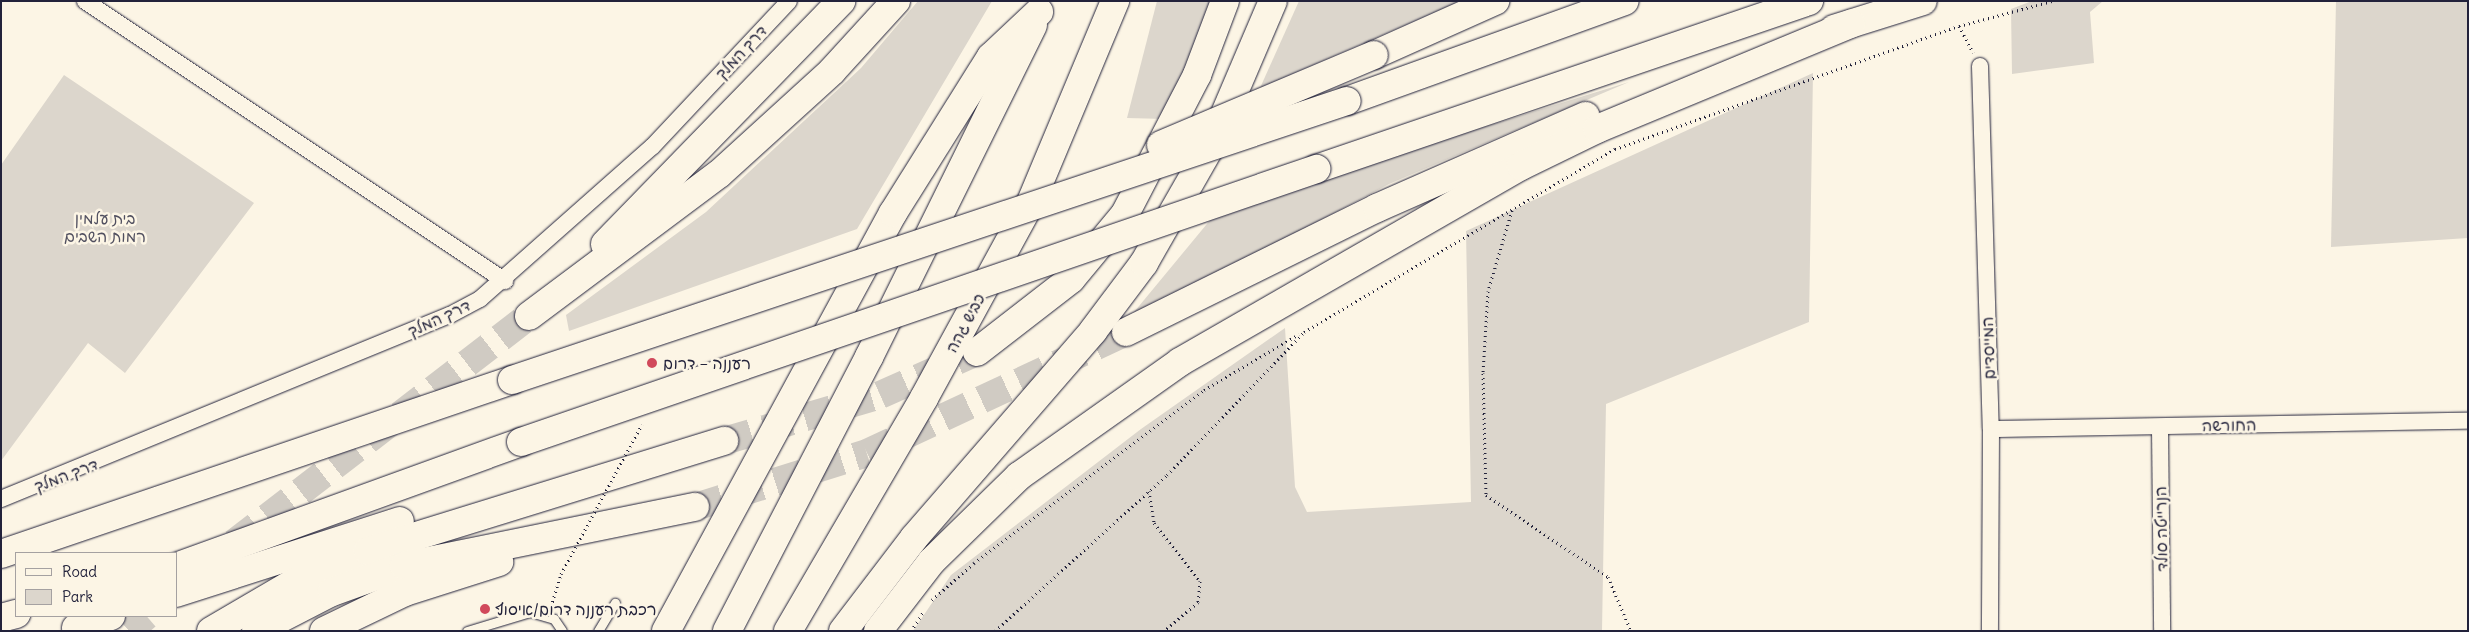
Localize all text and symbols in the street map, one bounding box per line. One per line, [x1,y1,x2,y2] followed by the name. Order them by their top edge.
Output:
[711,21,771,83] street label: דרך המלך
[64,208,146,246] park label: בית עלמין רמות השבים
[941,290,989,356] street label: כביש גהה
[405,295,473,341] street label: דרך המלך
[1977,316,1999,380] street label: המייסדים
[663,353,751,373] place label: רעננה – דרום
[645,356,659,370] marker: רעננה – דרום
[2202,415,2256,435] street label: החורשה
[31,454,101,496] street label: דרך המלך
[2151,486,2171,572] street label: הנרייטה סולד
[15,552,178,617] legend
[62,562,97,581] text: Road
[62,587,93,606] text: Park
[495,599,657,619] place label: רכבת רעננה דרום/איסוף
[479,603,491,615] marker: רכבת רעננה דרום/איסוף

